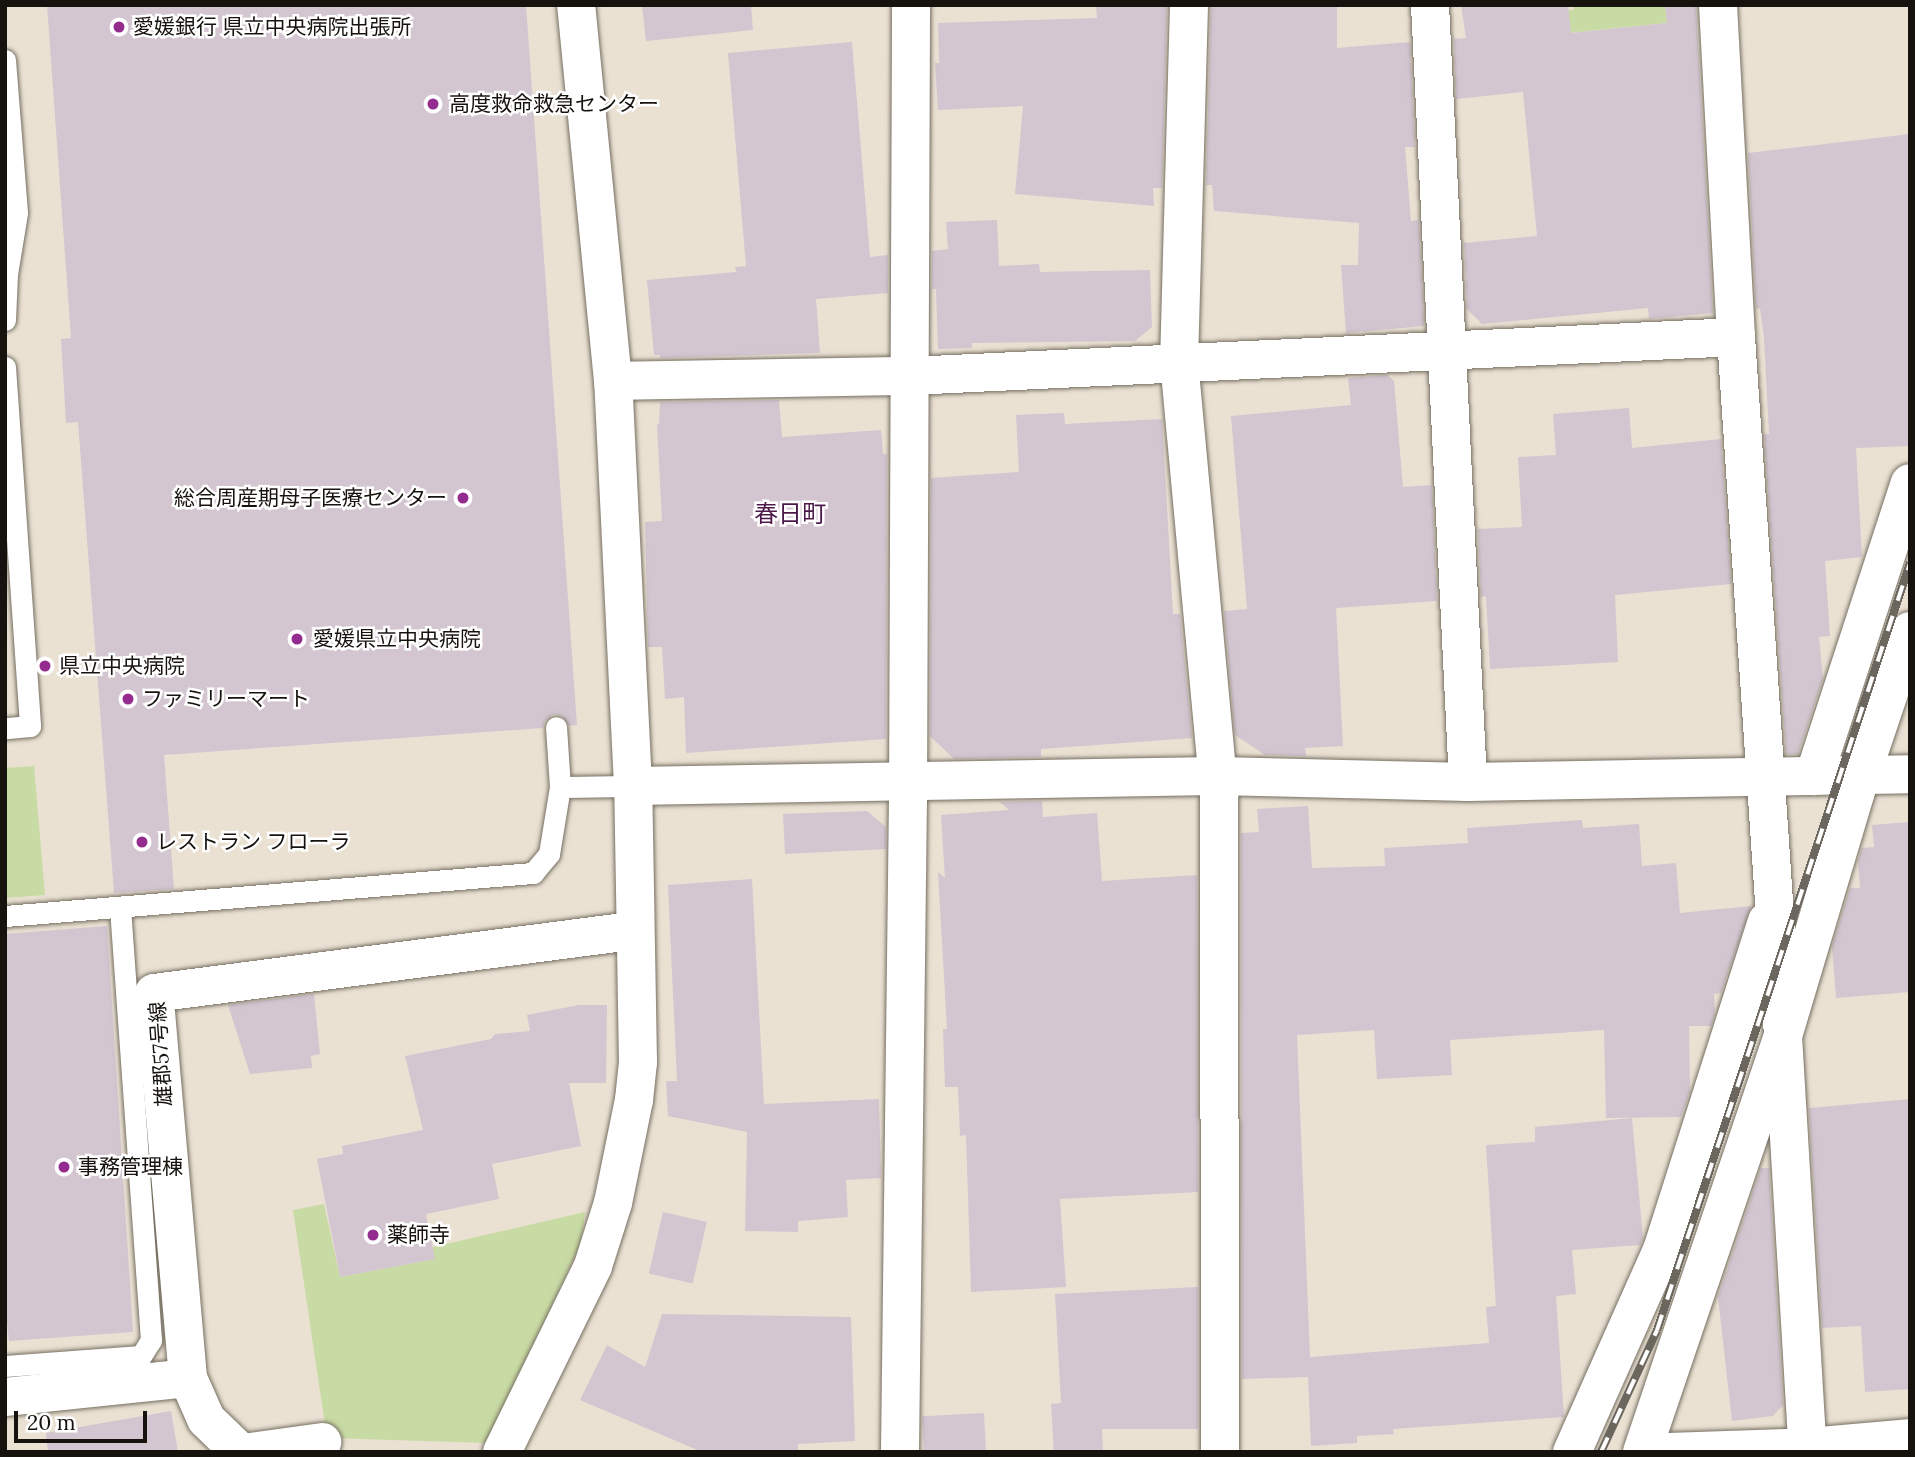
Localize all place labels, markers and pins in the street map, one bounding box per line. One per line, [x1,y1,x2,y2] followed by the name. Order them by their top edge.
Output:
[133,14,412,40] place label: 愛媛銀行 県立中央病院出張所
[111,19,127,35] marker: 愛媛銀行 県立中央病院出張所
[449,91,659,117] place label: 高度救命救急センター
[423,94,443,114] marker: 高度救命救急センター
[174,485,447,511] place label: 総合周産期母子医療センター
[453,488,473,508] marker: 総合周産期母子医療センター
[313,626,481,652] place label: 愛媛県立中央病院
[287,629,307,649] marker: 愛媛県立中央病院
[59,653,185,679] place label: 県立中央病院
[37,658,53,674] marker: 県立中央病院
[142,686,310,712] place label: ファミリーマート
[120,691,136,707] marker: ファミリーマート
[156,829,351,855] place label: レストラン フローラ
[134,834,150,850] marker: レストラン フローラ
[78,1154,183,1180] place label: 事務管理棟
[56,1159,72,1175] marker: 事務管理棟
[387,1222,450,1248] place label: 薬師寺
[365,1227,381,1243] marker: 薬師寺

